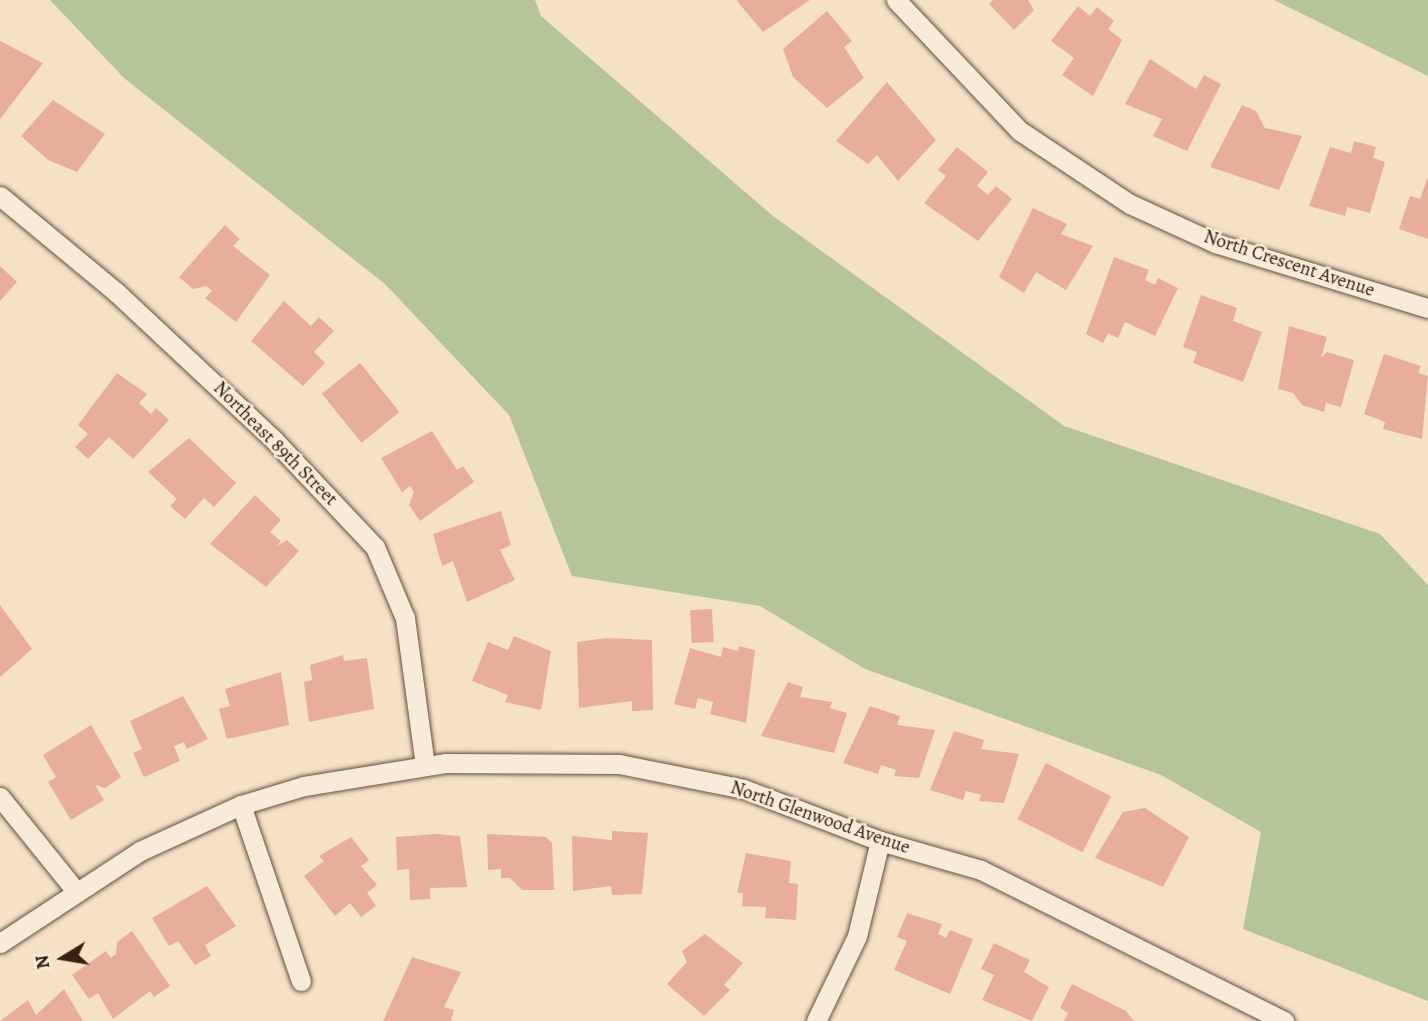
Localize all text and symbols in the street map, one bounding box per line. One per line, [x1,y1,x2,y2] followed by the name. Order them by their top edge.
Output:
[1201,226,1377,302] street label: North Crescent Avenue
[208,377,342,511] street label: Northeast 89th Street
[727,777,913,859] street label: North Glenwood Avenue
[28,923,98,993] north arrow
[28,953,56,971] text: N

